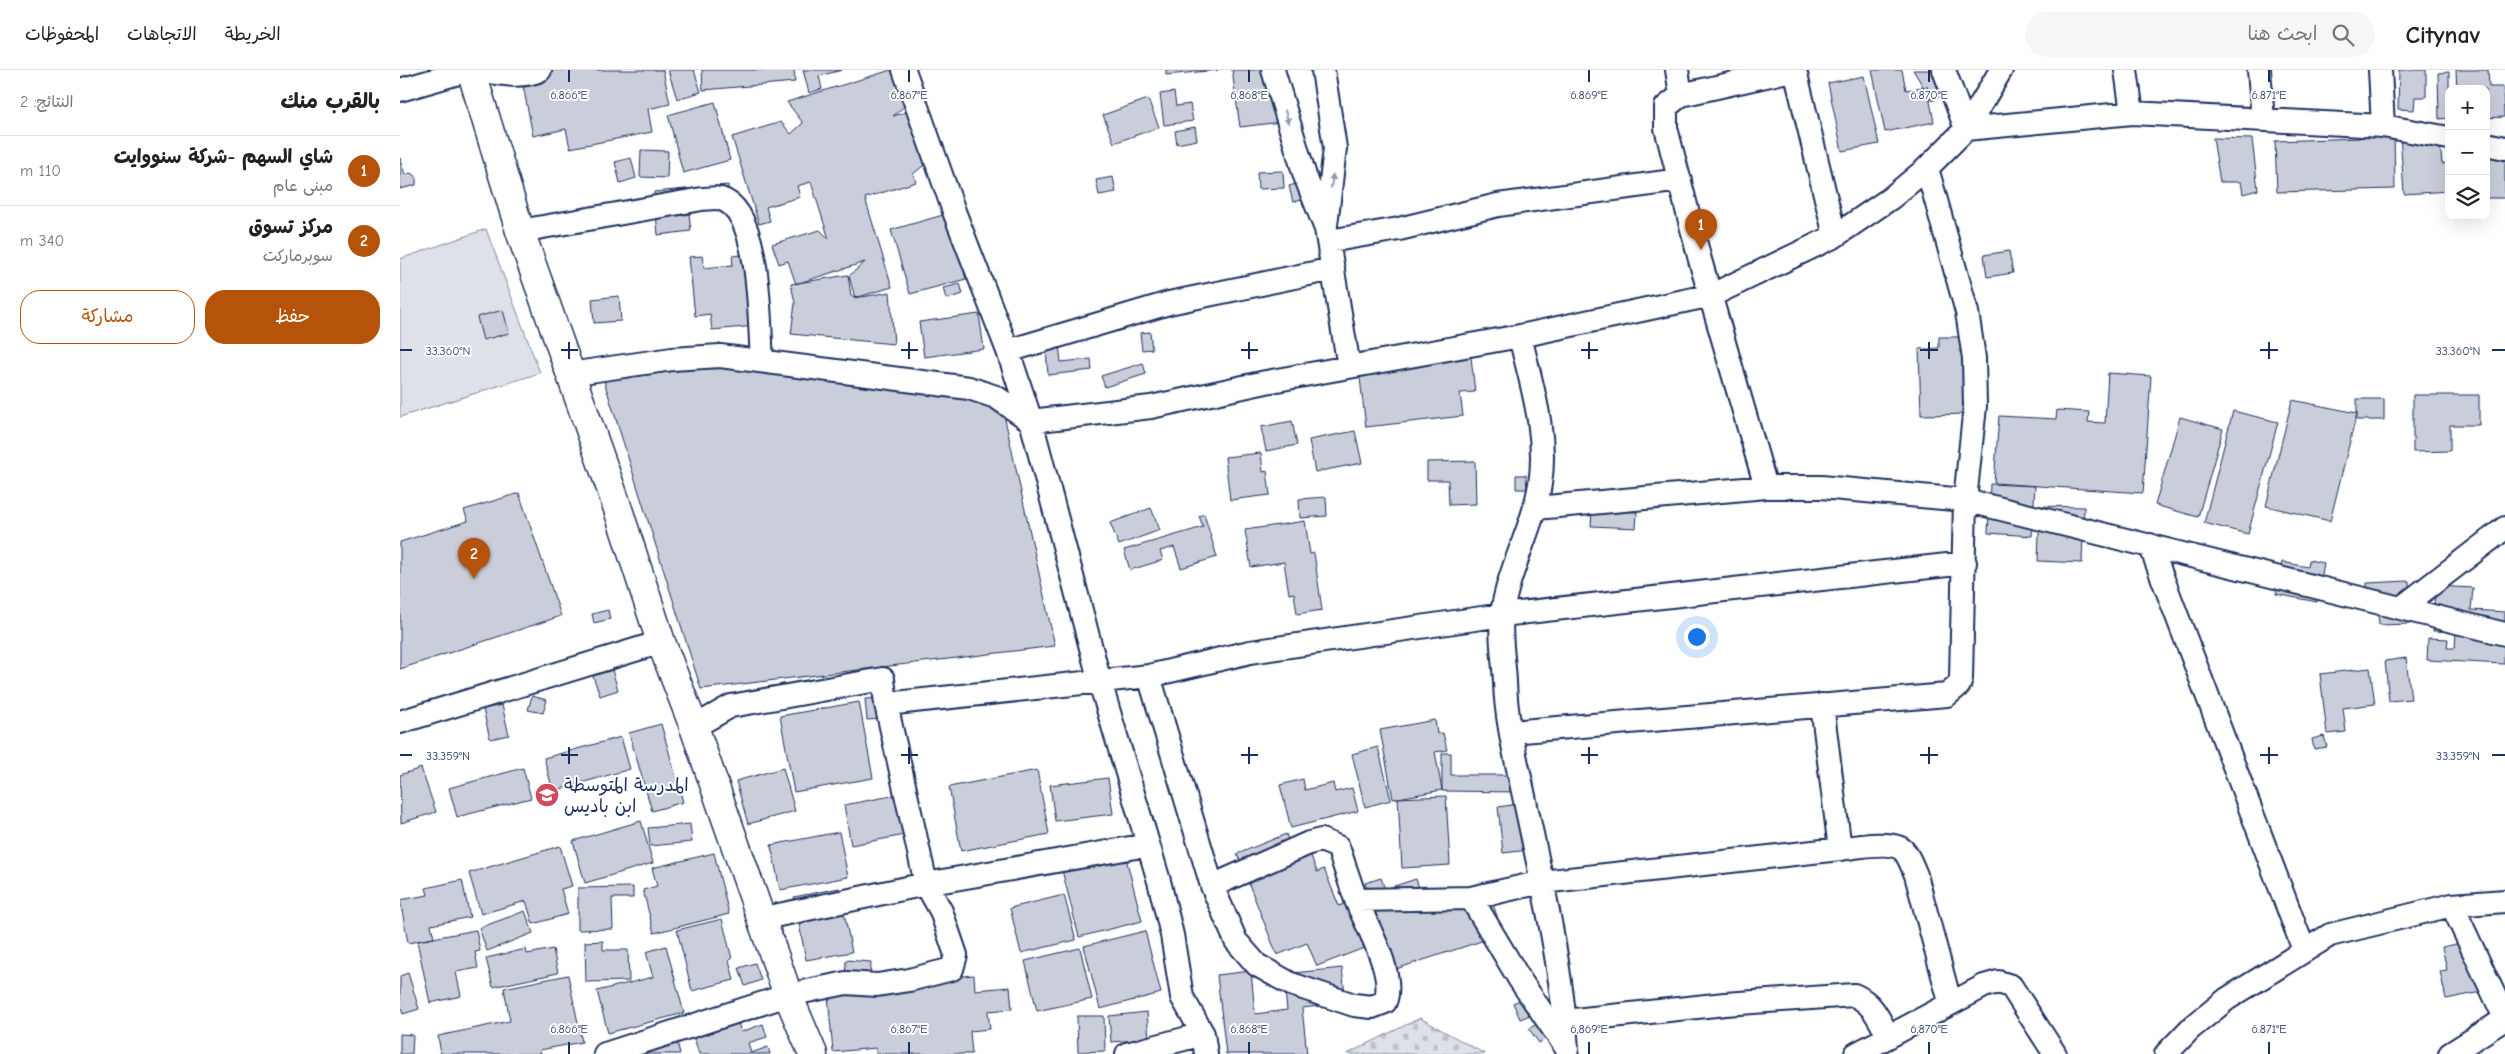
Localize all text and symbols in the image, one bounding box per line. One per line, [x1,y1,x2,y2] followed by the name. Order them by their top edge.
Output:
[2025,12,2375,57] search box
[2329,21,2357,49] icon: search
[2405,21,2480,49] text: Citynav
[2248,23,2317,45] text: ابحث هنا
[25,24,99,45] text: المحفوظات
[127,24,197,45] text: الاتجاهات
[225,24,281,45] text: الخريطة
[2445,85,2490,220] map controls
[2445,85,2490,130] button: +
[550,88,588,102] text: 6.866°E
[891,88,927,102] text: 6.867°E
[1230,88,1268,102] text: 6.868°E
[1570,88,1608,102] text: 6.869°E
[1910,88,1948,102] text: 6.870°E
[2251,88,2287,102] text: 6.871°E
[280,89,380,113] text: بالقرب منك
[20,93,74,111] text: النتائج: 2
[1284,109,1291,124] one-way arrow
[2445,130,2490,175] button: −
[114,146,333,168] text: شاي السهم -شركة سنووايت
[20,162,61,180] text: 110 m
[361,162,367,180] text: 1
[1328,172,1336,188] one-way arrow
[2445,175,2490,220] button: layers
[273,177,333,195] text: مبنى عام
[1685,209,1717,250] pin: 1
[248,216,333,238] text: مركز تسوق
[20,232,64,250] text: 340 m
[360,232,368,250] text: 2
[263,247,333,265] text: سوبرماركت
[20,290,195,344] button: مشاركة
[205,290,380,344] button: حفظ
[426,344,470,358] text: 33.360°N
[2436,344,2480,358] text: 33.360°N
[458,538,490,579] pin: 2
[1684,624,1710,650] your location
[426,749,470,763] text: 33.359°N
[2436,749,2480,763] text: 33.359°N
[564,775,689,817] place label: المدرسة المتوسطة ابن باديس
[534,782,560,808] school or university icon: المدرسة المتوسطة ابن باديس
[550,1022,588,1036] text: 6.866°E
[891,1022,927,1036] text: 6.867°E
[1230,1022,1268,1036] text: 6.868°E
[1570,1022,1608,1036] text: 6.869°E
[1910,1022,1948,1036] text: 6.870°E
[2251,1022,2287,1036] text: 6.871°E

